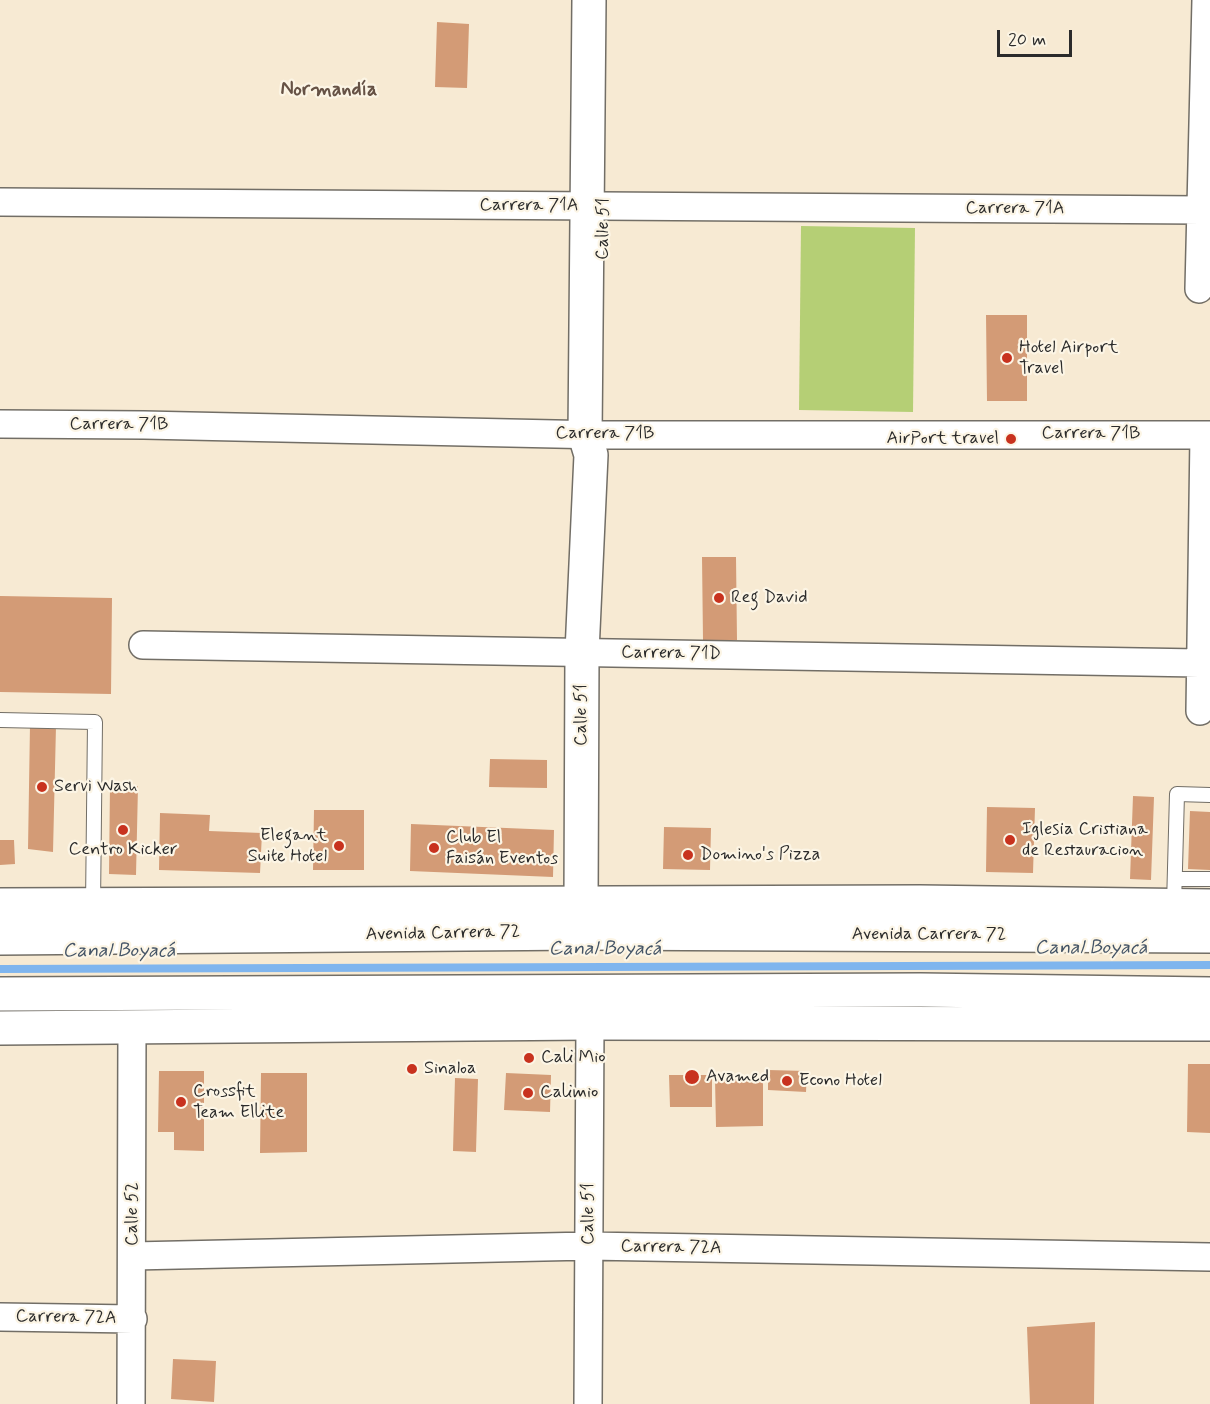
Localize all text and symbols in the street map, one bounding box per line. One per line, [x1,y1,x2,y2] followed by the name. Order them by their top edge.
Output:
[1000,18,1075,56] scale bar
[1008,28,1046,52] text: 20 m
[281,79,377,103] district label: Normandía
[479,195,579,217] street label: Carrera 71A
[593,198,615,260] street label: Calle 51
[965,198,1065,220] street label: Carrera 71A
[1019,337,1118,380] place label: Hotel Airport Travel
[1000,351,1014,365] marker: Hotel Airport Travel
[70,414,168,436] street label: Carrera 71B
[556,423,654,445] street label: Carrera 71B
[1042,423,1140,445] street label: Carrera 71B
[887,428,999,450] place label: AirPort travel
[1004,432,1018,446] marker: AirPort travel
[731,587,808,609] place label: Reg David
[712,591,726,605] marker: Reg David
[621,642,721,666] street label: Carrera 71D
[571,684,593,746] street label: Calle 51
[54,776,138,798] place label: Servi Wash
[35,780,49,794] marker: Servi Wash
[1022,819,1148,862] place label: Iglesia Cristiana de Restauracion
[116,823,130,837] marker: Centro Kicker
[248,825,327,868] place label: Elegant Suite Hotel
[446,827,558,870] place label: Club El Faisán Eventos
[1003,833,1017,847] marker: Iglesia Cristiana de Restauracion
[68,839,178,861] place label: Centro Kicker
[332,839,346,853] marker: Elegant Suite Hotel
[427,841,441,855] marker: Club El Faisán Eventos
[700,844,820,866] place label: Domino's Pizza
[681,848,695,862] marker: Domino's Pizza
[366,922,520,946] street label: Avenida Carrera 72
[852,924,1006,946] street label: Avenida Carrera 72
[1035,937,1147,961] water label: Canal Boyacá
[549,938,661,962] water label: Canal Boyacá
[63,940,175,964] water label: Canal Boyacá
[541,1047,606,1069] place label: Cali Mio
[522,1051,536,1065] marker: Cali Mio
[424,1058,476,1080] place label: Sinaloa
[405,1062,419,1076] marker: Sinaloa
[706,1066,769,1088] place label: Avamed
[683,1068,701,1086] marker: Avamed
[799,1070,882,1092] place label: Econo Hotel
[780,1074,794,1088] marker: Econo Hotel
[193,1081,284,1124] place label: Crossfit Team Ellite
[540,1082,598,1104] place label: Calimio
[521,1086,535,1100] marker: Calimio
[174,1095,188,1109] marker: Crossfit Team Ellite
[122,1182,144,1246] street label: Calle 52
[578,1183,600,1245] street label: Calle 51
[620,1236,722,1260] street label: Carrera 72A
[15,1306,117,1330] street label: Carrera 72A

